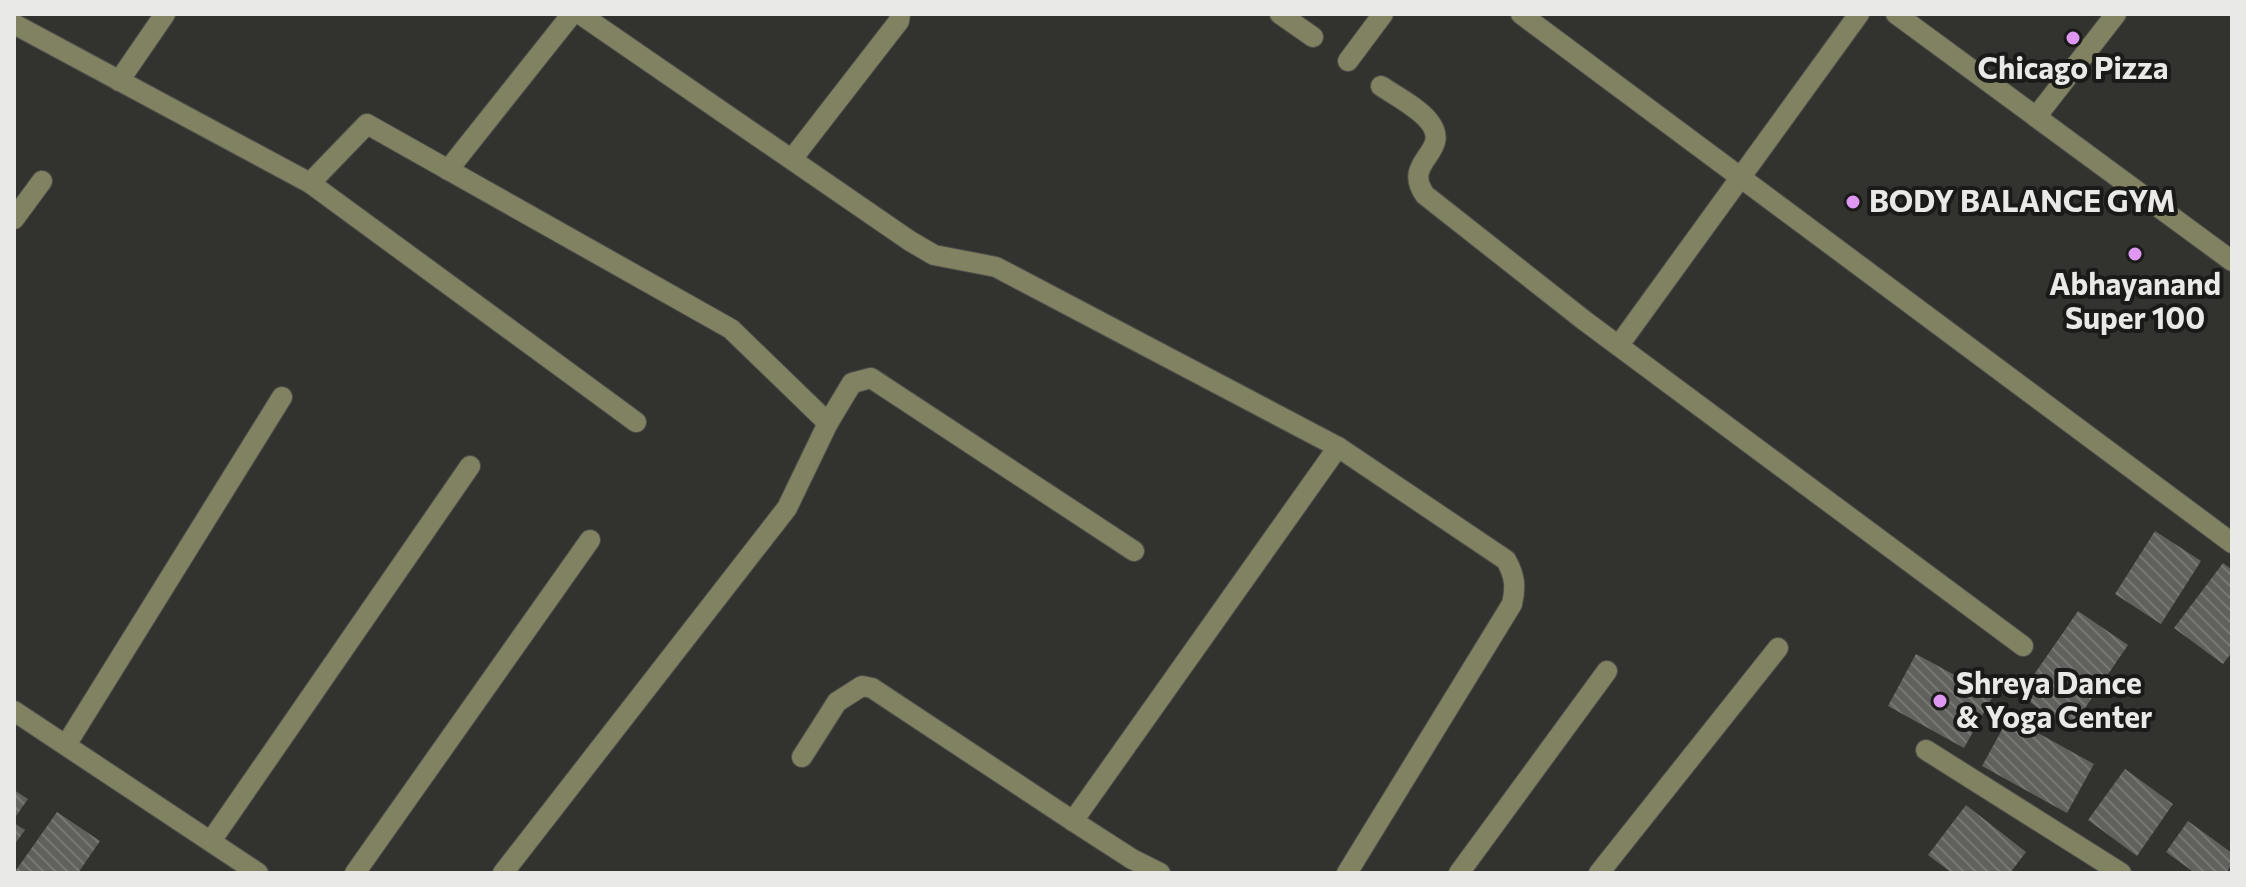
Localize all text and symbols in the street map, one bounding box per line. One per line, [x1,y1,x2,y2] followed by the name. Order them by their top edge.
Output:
[2064,29,2082,47] marker: Chicago Pizza
[1978,48,2168,85] place label: Chicago Pizza
[1869,181,2175,218] place label: BODY BALANCE GYM
[1844,193,1862,211] marker: BODY BALANCE GYM
[2126,245,2144,263] marker: Abhayanand Super 100
[2049,264,2221,335] place label: Abhayanand Super 100
[1956,663,2152,734] place label: Shreya Dance & Yoga Center
[1931,692,1949,710] marker: Shreya Dance & Yoga Center

